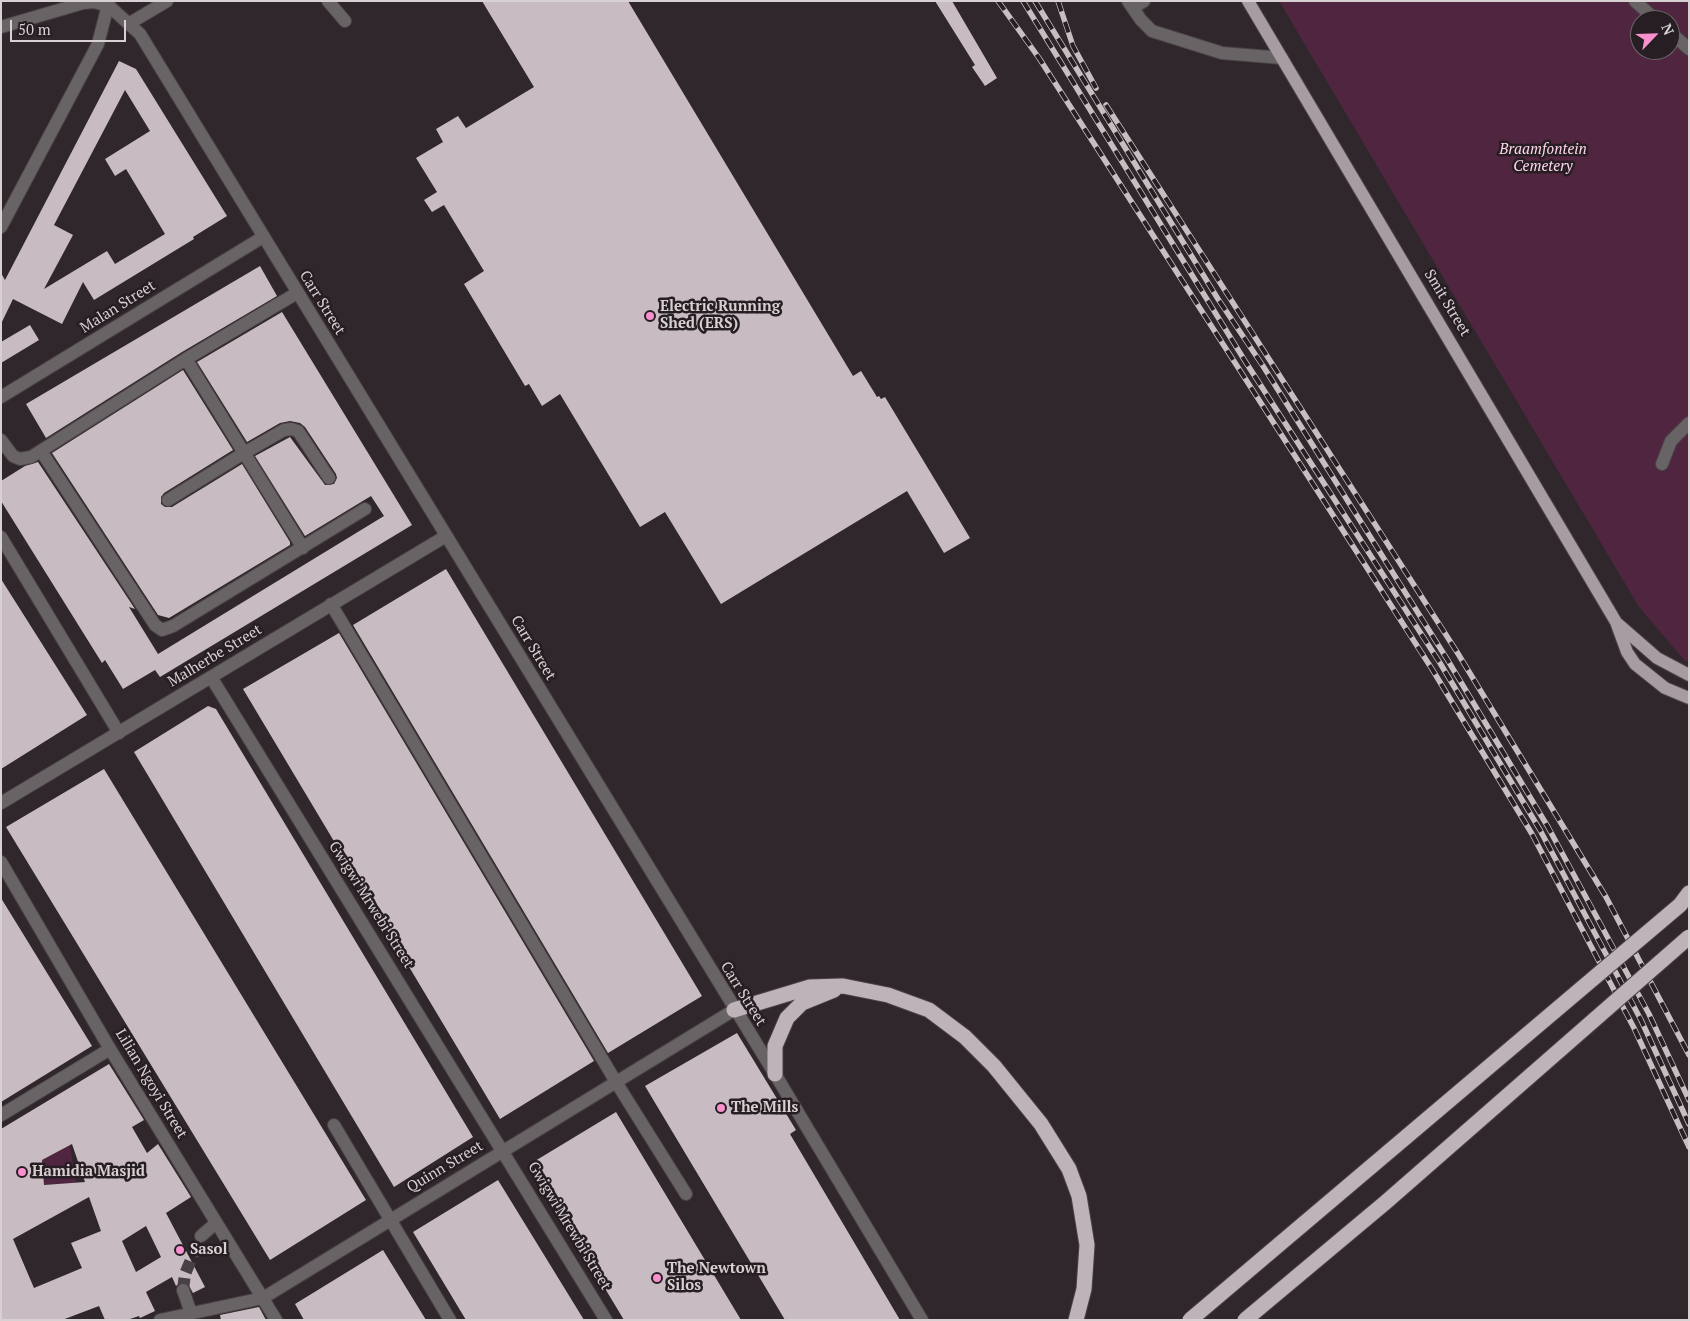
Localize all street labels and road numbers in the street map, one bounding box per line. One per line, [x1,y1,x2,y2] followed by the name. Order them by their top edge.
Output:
[1420,266,1474,340] street label: Smit Street
[295,268,349,338] street label: Carr Street
[77,277,159,337] street label: Malan Street
[507,612,559,684] street label: Carr Street
[165,621,265,691] street label: Malherbe Street
[325,838,417,972] street label: Gwigwi Mrwebi Street
[716,959,770,1029] street label: Carr Street
[111,1026,191,1142] street label: Lilian Ngoyi Street
[404,1137,486,1197] street label: Quinn Street
[524,1159,614,1293] street label: Gwigwi Mrewbi Street

